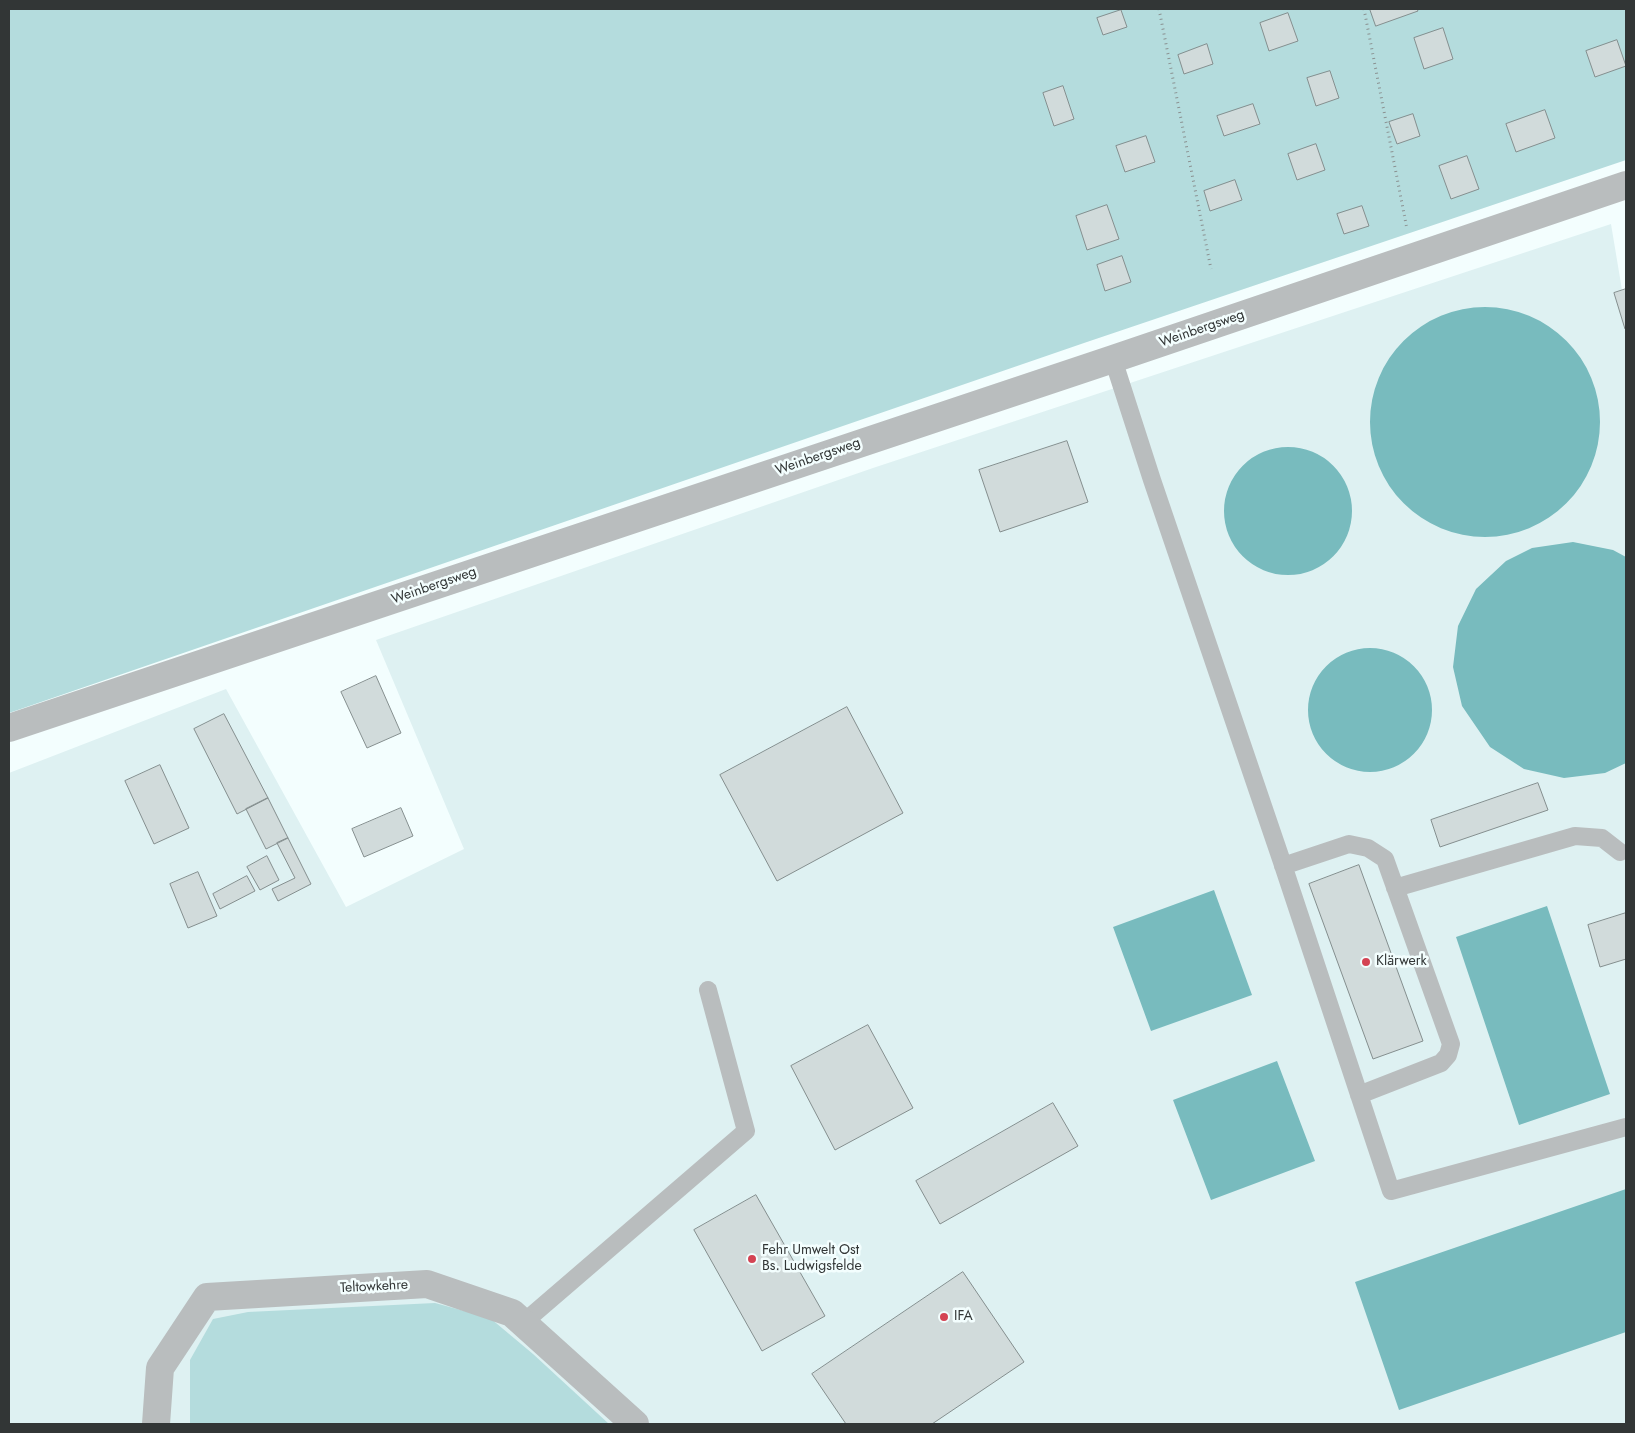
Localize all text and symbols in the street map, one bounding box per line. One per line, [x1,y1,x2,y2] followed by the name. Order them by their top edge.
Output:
[1157,307,1247,351] street label: Weinbergsweg
[773,435,863,479] street label: Weinbergsweg
[389,564,479,608] street label: Weinbergsweg
[1376,954,1427,970] place label: Klärwerk
[1360,956,1372,968] marker: Klärwerk
[762,1243,862,1276] place label: Fehr Umwelt Ost Bs. Ludwigsfelde
[746,1253,758,1265] marker: Fehr Umwelt Ost Bs. Ludwigsfelde
[340,1277,408,1297] street label: Teltowkehre
[954,1309,973,1325] place label: IFA
[938,1311,950,1323] marker: IFA

